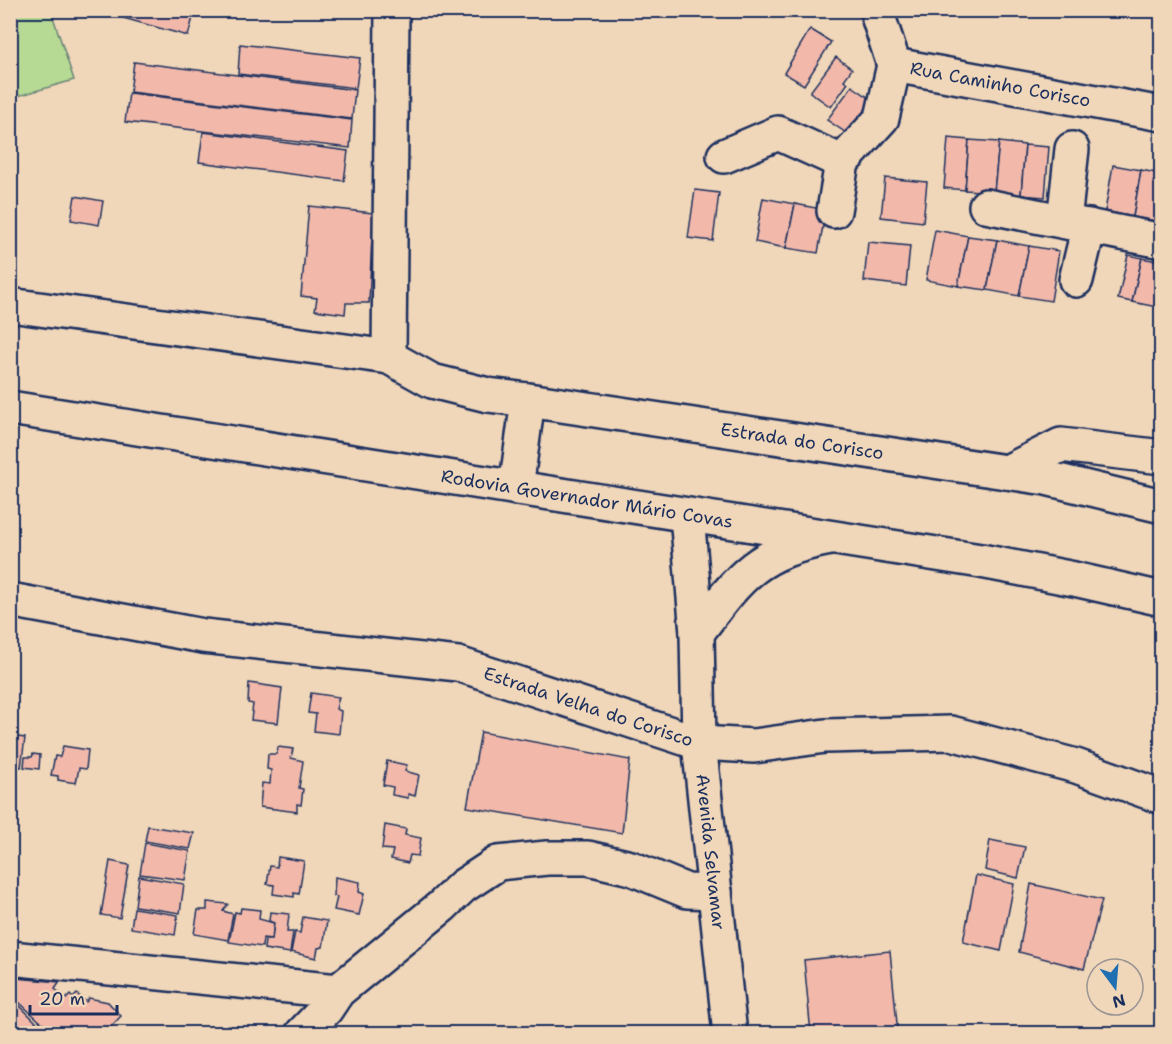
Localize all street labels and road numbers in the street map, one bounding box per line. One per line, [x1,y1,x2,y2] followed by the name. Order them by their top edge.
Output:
[908,56,1092,113] street label: Rua Caminho Corisco
[719,417,885,465] street label: Estrada do Corisco
[439,464,735,534] street label: Rodovia Governador Mário Covas
[480,661,696,752] street label: Estrada Velha do Corisco
[690,773,731,931] street label: Avenida Selvamar

